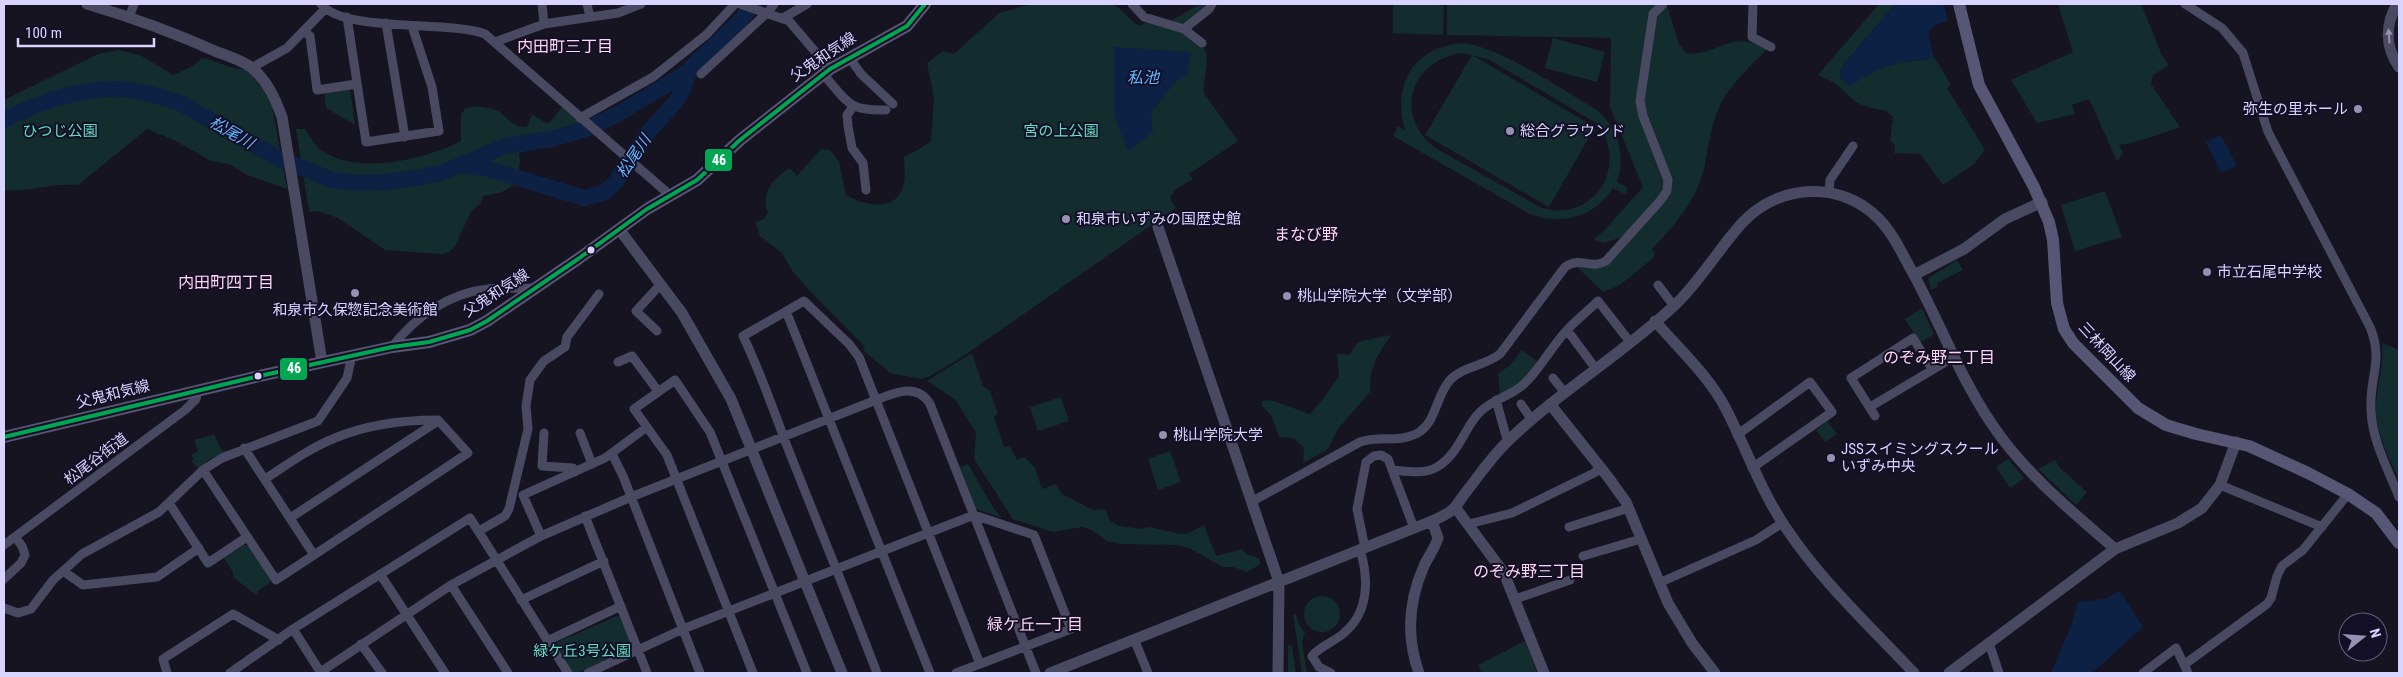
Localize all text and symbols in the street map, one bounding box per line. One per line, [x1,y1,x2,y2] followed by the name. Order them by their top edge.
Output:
[18,15,154,47] scale bar
[25,24,62,42] text: 100 m
[2384,28,2392,44] one-way arrow
[787,29,859,85] street label: 父鬼和気線
[517,37,613,56] district label: 内田町三丁目
[1127,68,1161,87] water label: 私池
[2243,100,2348,118] place label: 弥生の里ホール
[2352,103,2364,115] marker: 弥生の里ホール
[206,112,259,154] water label: 松尾川
[22,122,98,140] park label: ひつじ公園
[1023,122,1099,140] park label: 宮の上公園
[1520,122,1625,140] place label: 総合グラウンド
[1504,125,1516,137] marker: 総合グラウンド
[612,129,656,181] water label: 松尾川
[704,148,733,172] line badge: 46
[712,152,726,168] text: 46
[1076,210,1241,228] place label: 和泉市いずみの国歴史館
[1060,213,1072,225] marker: 和泉市いずみの国歴史館
[1274,225,1338,244] district label: まなび野
[586,245,596,255] unlabelled marker
[2217,263,2322,281] place label: 市立石尾中学校
[460,265,532,321] street label: 父鬼和気線
[2201,266,2213,278] marker: 市立石尾中学校
[178,273,274,292] district label: 内田町四丁目
[349,287,361,299] marker: 和泉市久保惣記念美術館
[1297,287,1462,305] place label: 桃山学院大学（文学部）
[1281,290,1293,302] marker: 桃山学院大学（文学部）
[272,301,438,319] place label: 和泉市久保惣記念美術館
[2075,318,2139,386] street label: 三林岡山線
[1883,348,1995,367] district label: のぞみ野二丁目
[279,357,308,381] line badge: 46
[287,360,301,376] text: 46
[253,371,263,381] unlabelled marker
[74,376,152,412] street label: 父鬼和気線
[1173,426,1263,444] place label: 桃山学院大学
[61,429,131,489] street label: 松尾谷街道
[1157,429,1169,441] marker: 桃山学院大学
[1841,440,1999,475] place label: JSSスイミングスクール いずみ中央
[1825,452,1837,464] marker: JSSスイミングスクール いずみ中央
[1473,562,1585,581] district label: のぞみ野三丁目
[2338,612,2388,662] north arrow
[987,615,1083,634] district label: 緑ケ丘一丁目
[2367,627,2384,640] text: N
[533,642,631,660] park label: 緑ケ丘3号公園

